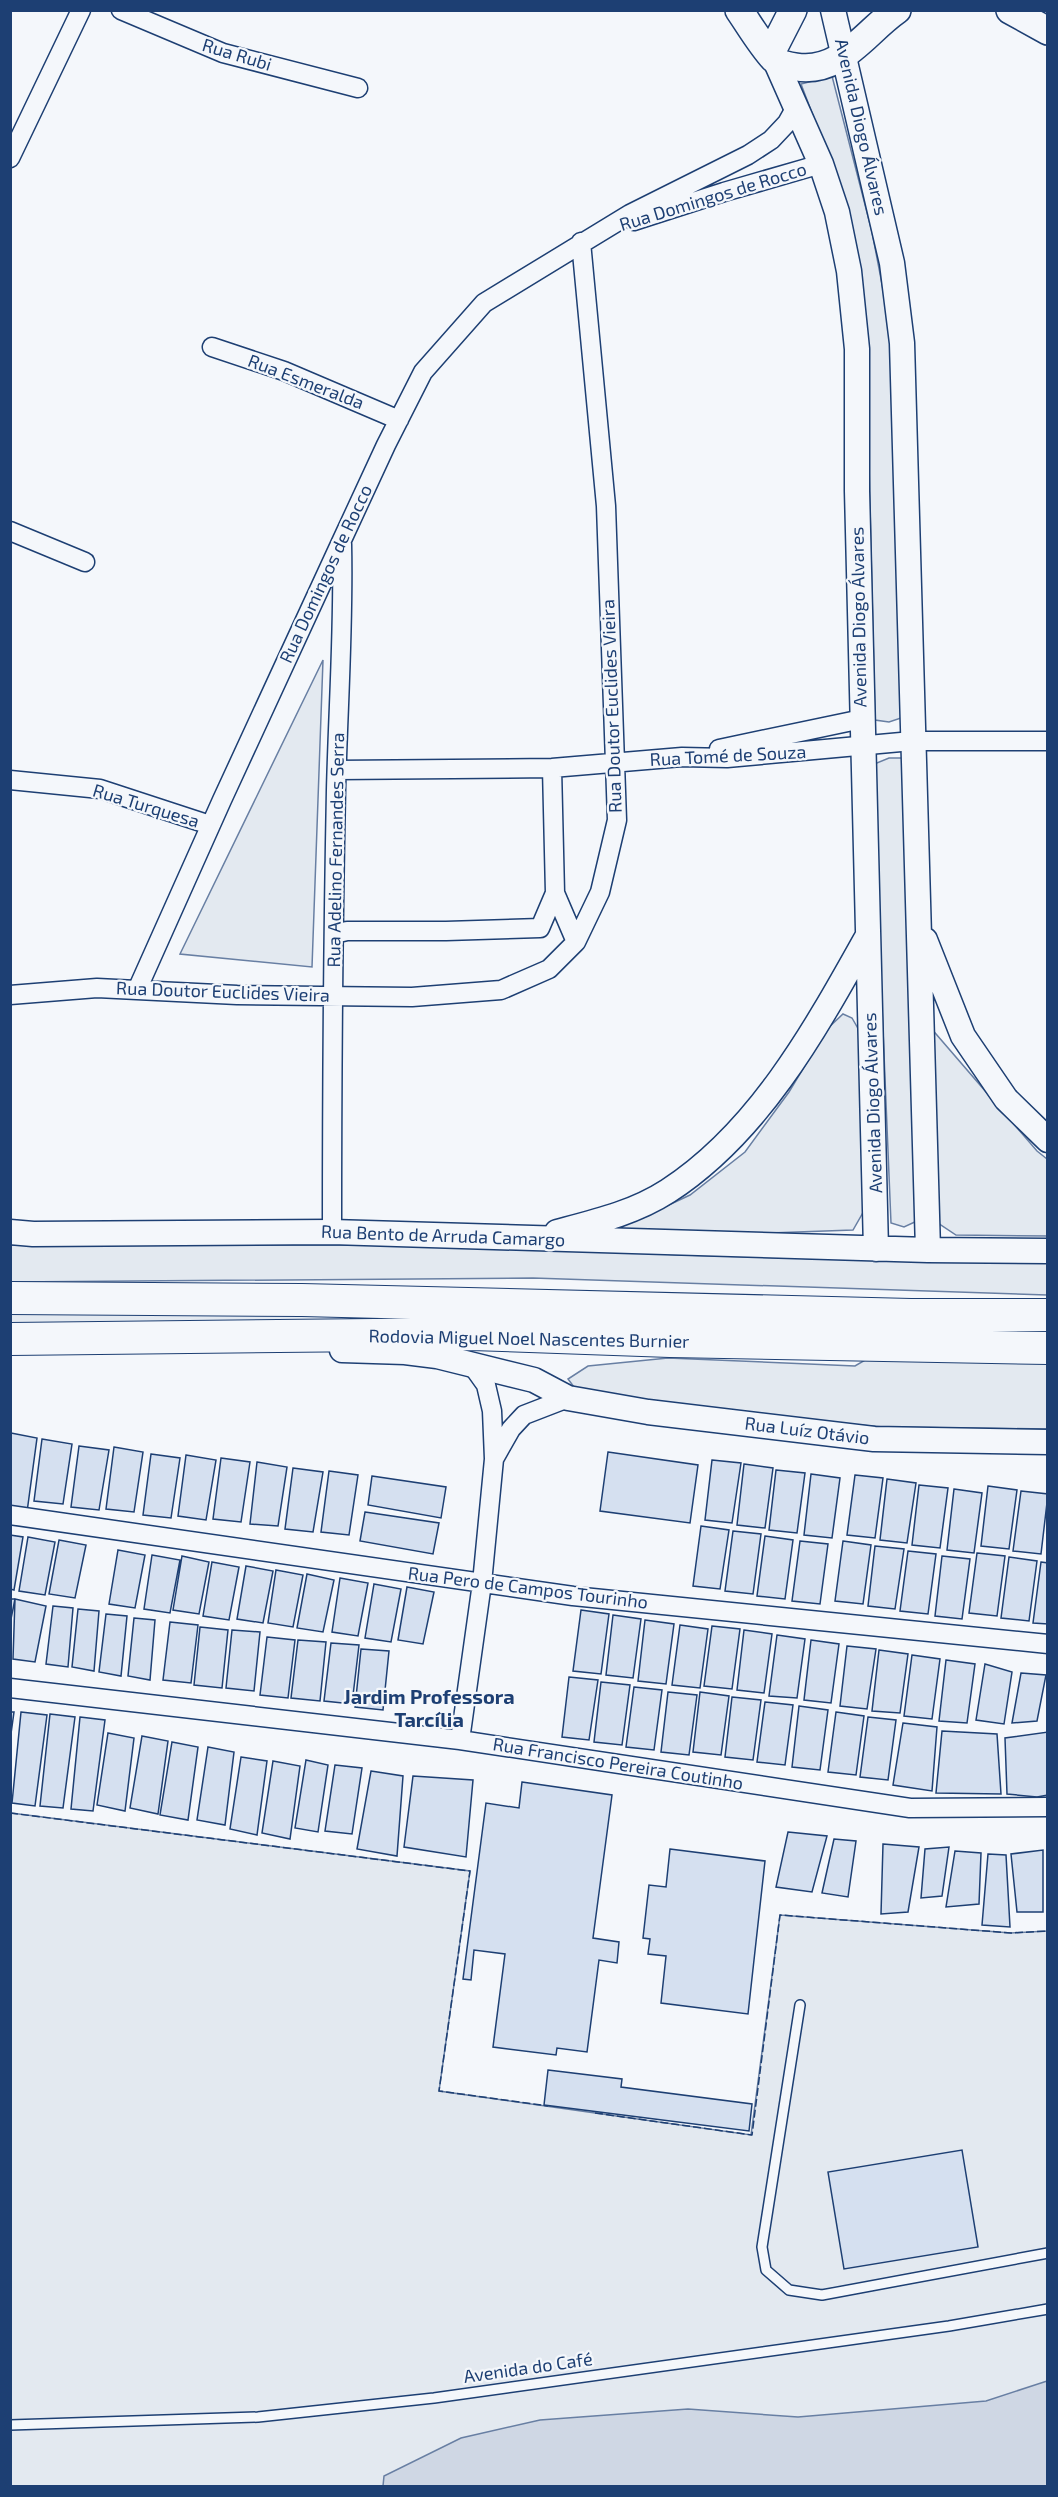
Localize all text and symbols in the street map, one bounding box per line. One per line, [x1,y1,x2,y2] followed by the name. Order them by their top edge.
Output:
[200,33,275,75] street label: Rua Rubi
[831,36,893,217] street label: Avenida Diogo Álvares
[617,157,809,235] street label: Rua Domingos de Rocco
[245,349,368,413] street label: Rua Esmeralda
[274,481,376,666] street label: Rua Domingos de Rocco
[845,526,871,708] street label: Avenida Diogo Álvares
[596,599,626,813] street label: Rua Doutor Euclides Vieira
[322,732,348,968] street label: Rua Adelino Fernandes Serra
[649,740,807,770] street label: Rua Tomé de Souza
[90,778,202,832] street label: Rua Turquesa
[116,976,330,1006] street label: Rua Doutor Euclides Vieira
[858,1012,886,1194] street label: Avenida Diogo Álvares
[320,1220,566,1250] street label: Rua Bento de Arruda Camargo
[368,1324,690,1352] street label: Rodovia Miguel Noel Nascentes Burnier
[744,1411,871,1449] street label: Rua Luíz Otávio
[407,1561,649,1613] street label: Rua Pero de Campos Tourinho
[343,1684,515,1731] district label: Jardim Professora Tarcília
[491,1732,745,1794] street label: Rua Francisco Pereira Coutinho
[462,2347,594,2387] street label: Avenida do Café

